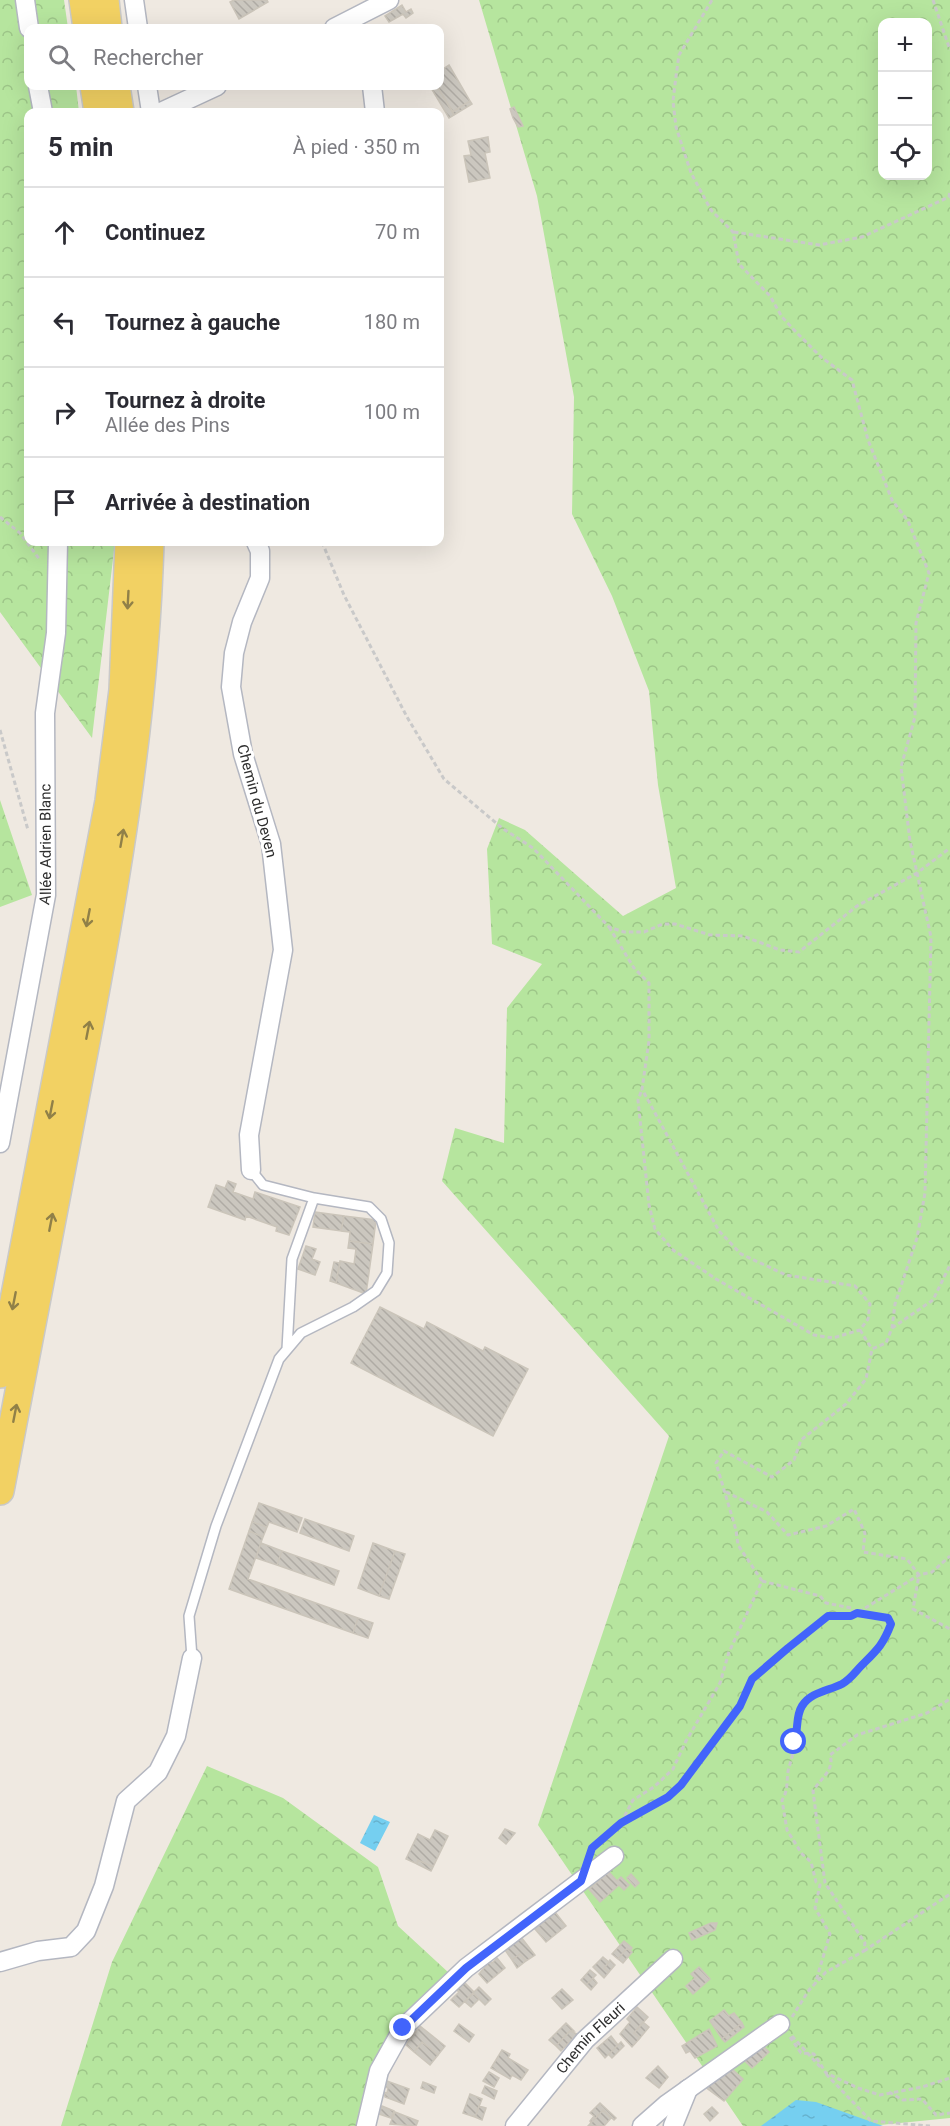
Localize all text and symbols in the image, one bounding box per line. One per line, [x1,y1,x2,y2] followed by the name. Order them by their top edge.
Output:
[878,18,932,180] map controls
[878,18,932,72] button: +
[24,24,444,90] search box
[45,41,78,74] icon: search
[93,45,204,70] text: Rechercher
[878,72,932,126] button: −
[878,126,932,180] button: locate
[48,132,113,162] text: 5 min
[293,135,420,159] text: À pied · 350 m
[48,216,81,249] icon: ahead
[105,220,205,245] text: Continuez
[375,220,420,244] text: 70 m
[48,306,81,339] icon: left
[105,310,280,335] text: Tournez à gauche
[364,310,420,334] text: 180 m
[105,388,265,413] text: Tournez à droite
[48,396,81,429] icon: right
[364,400,420,424] text: 100 m
[105,413,230,437] text: Allée des Pins
[48,486,81,519] icon: arrive
[105,490,310,515] text: Arrivée à destination
[122,589,133,609] one-way arrow
[233,742,281,860] street label: Chemin du Deven
[35,783,55,906] street label: Allée Adrien Blanc
[117,829,128,849] one-way arrow
[82,908,93,927] one-way arrow
[83,1021,94,1041] one-way arrow
[45,1099,56,1119] one-way arrow
[46,1212,57,1232] one-way arrow
[8,1291,19,1310] one-way arrow
[10,1404,21,1424] one-way arrow
[780,1728,806,1754] route start
[552,1999,629,2077] street label: Chemin Fleuri
[389,2014,415,2040] route end

